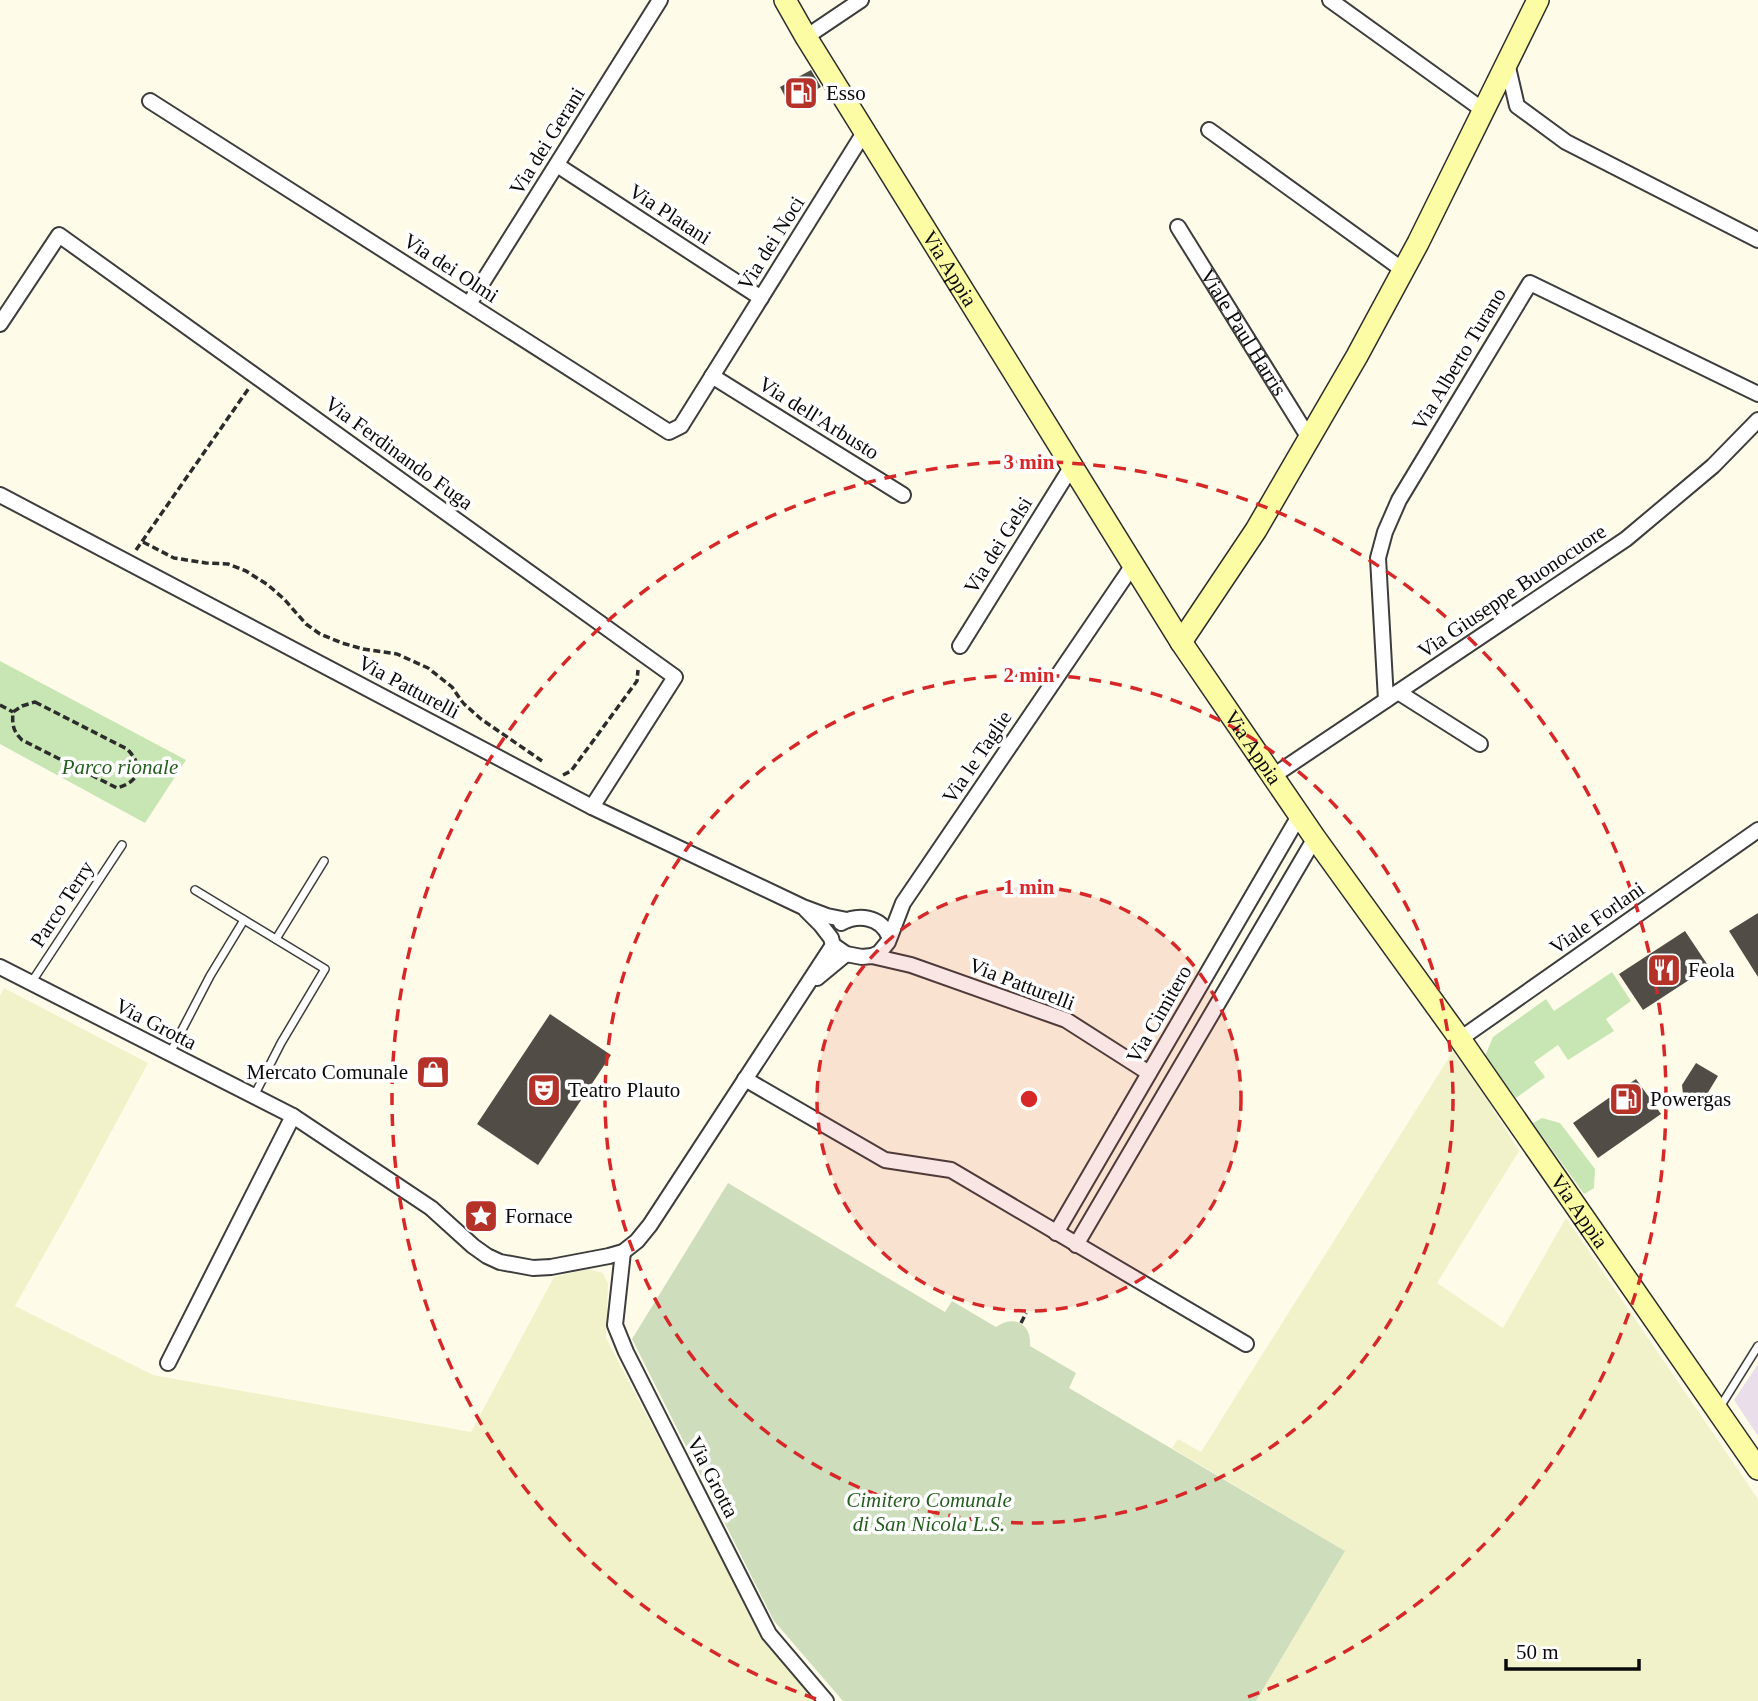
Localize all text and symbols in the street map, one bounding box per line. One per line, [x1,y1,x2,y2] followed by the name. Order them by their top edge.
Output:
[782,74,820,112] fuel station icon: Esso
[826,81,866,105] place label: Esso
[504,83,590,199] street label: Via dei Gerani
[625,179,716,249] street label: Via Platani
[733,192,809,294] street label: Via dei Noci
[917,226,982,311] street label: Via Appia
[399,228,503,308] street label: Via dei Olmi
[1195,265,1292,400] street label: Viale Paul Harris
[1407,283,1511,435] street label: Via Alberto Turano
[754,371,884,465] street label: Via dell'Arbusto
[320,391,478,515] street label: Via Ferdinando Fuga
[1004,450,1055,474] text: 3 min
[959,492,1037,598] street label: Via dei Gelsi
[1413,519,1611,663] street label: Via Giuseppe Buonocuore
[354,650,464,724] street label: Via Patturelli
[1004,663,1055,687] text: 2 min
[937,706,1017,808] street label: Via le Taglie
[1219,706,1287,790] street label: Via Appia
[61,755,178,779] park label: Parco rionale
[25,856,99,952] street label: Parco Terry
[1004,875,1055,899] text: 1 min
[1545,876,1649,959] street label: Viale Forlani
[1645,951,1683,989] restaurant icon: Feola
[966,953,1078,1015] street label: Via Patturelli
[1688,958,1735,982] place label: Feola
[1121,961,1197,1067] street label: Via Cimitero
[111,993,201,1055] street label: Via Grotta
[414,1053,452,1091] shop icon: Mercato Comunale
[246,1060,408,1084] place label: Mercato Comunale
[525,1071,563,1109] theatre icon: Teatro Plauto
[568,1078,680,1102] place label: Teatro Plauto
[1607,1080,1645,1118] fuel station icon: Powergas
[1017,1087,1041,1111] centre of rings
[1650,1087,1731,1111] place label: Powergas
[1545,1170,1614,1253] street label: Via Appia
[462,1197,500,1235] place icon: Fornace
[505,1204,573,1228] place label: Fornace
[682,1432,744,1522] street label: Via Grotta
[846,1488,1012,1536] park label: Cimitero Comunale di San Nicola L.S.
[1506,1628,1639,1672] scale bar
[1516,1640,1559,1664] text: 50 m

